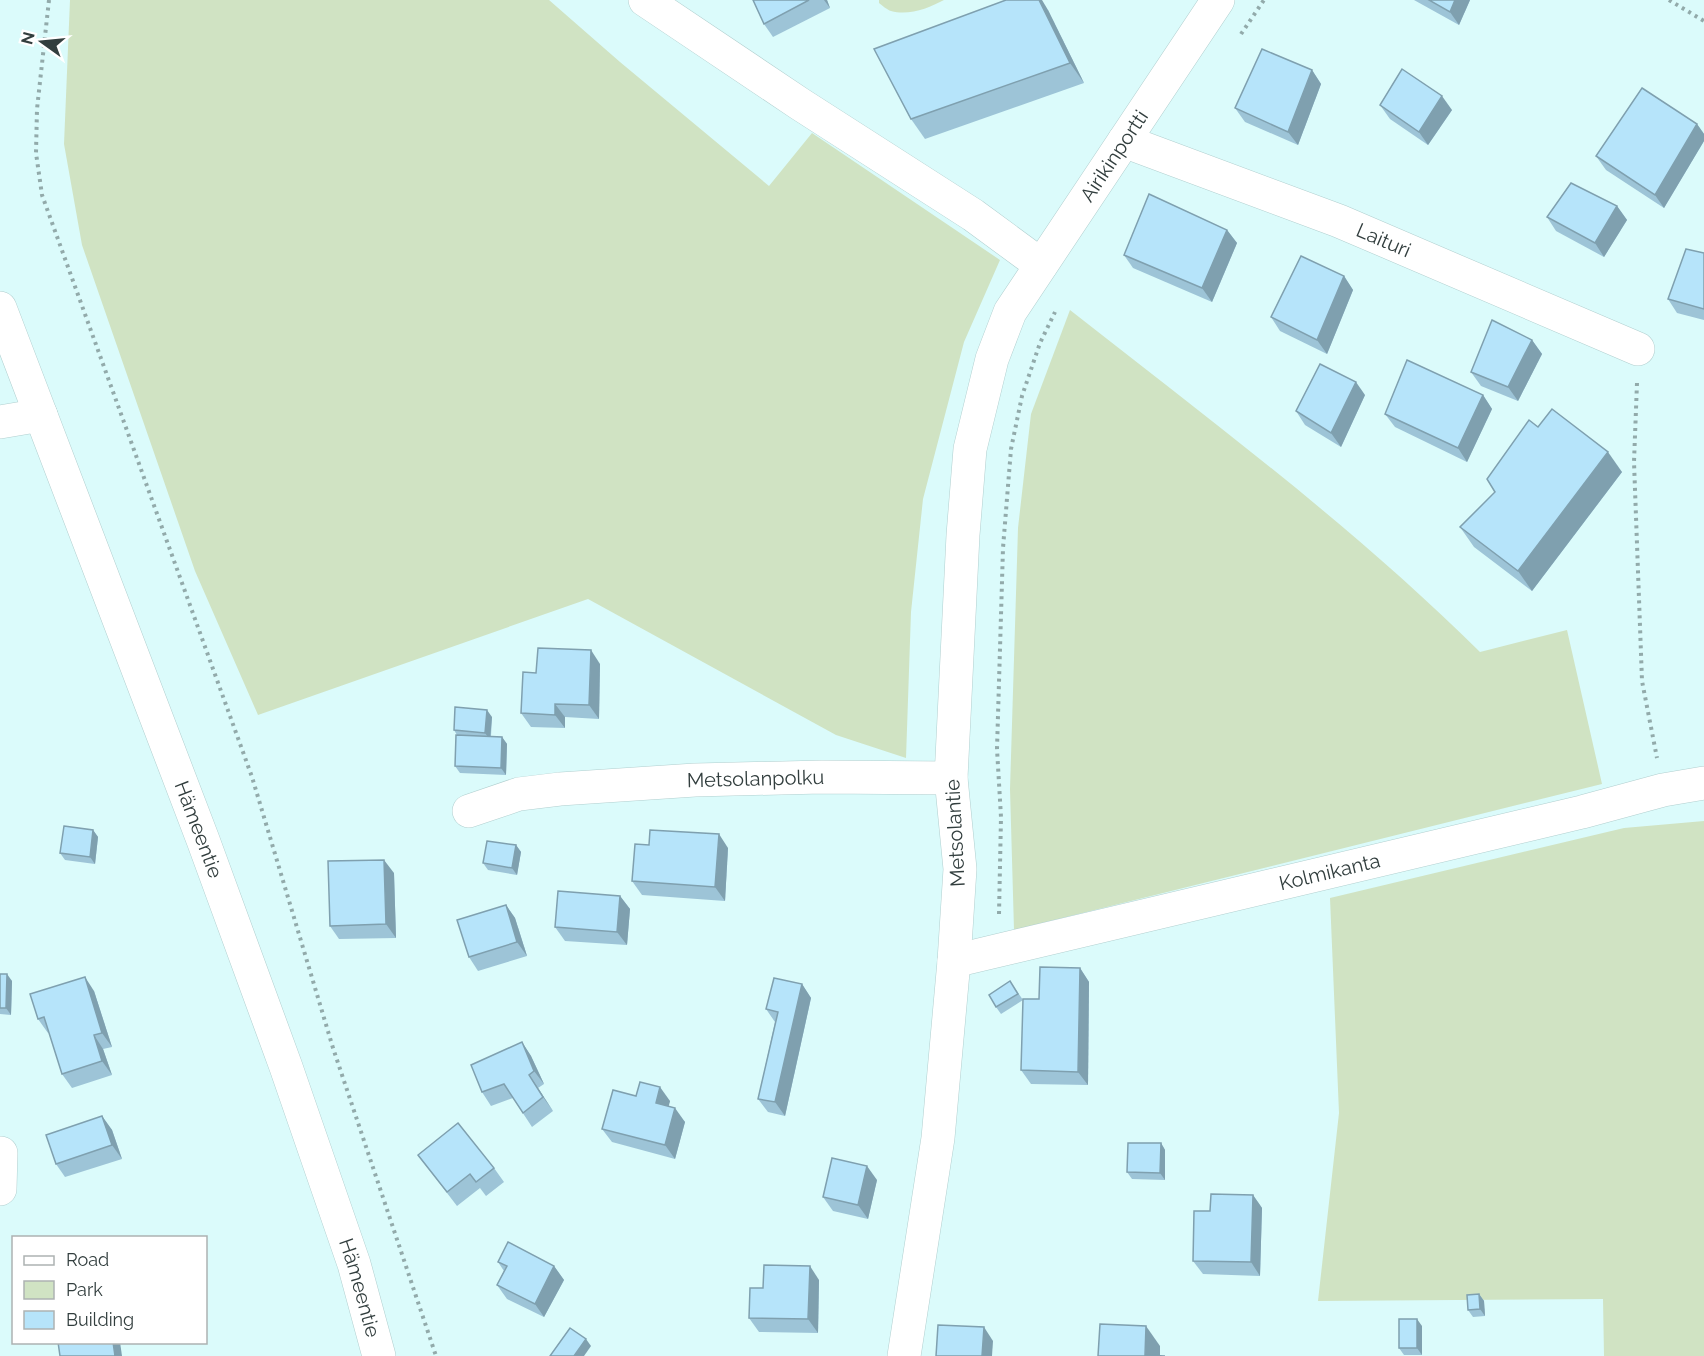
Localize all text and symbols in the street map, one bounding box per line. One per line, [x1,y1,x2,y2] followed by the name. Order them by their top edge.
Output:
[12,12,72,72] north arrow
[17,30,39,47] text: N
[1075,106,1153,206] street label: Airikinportti
[1353,218,1415,262] street label: Laituri
[687,765,825,792] street label: Metsolanpolku
[170,777,228,881] street label: Hämeentie
[940,778,970,888] street label: Metsolantie
[1277,848,1382,895] street label: Kolmikanta
[334,1235,385,1340] street label: Hämeentie
[12,1236,207,1344] legend
[66,1249,109,1270] text: Road
[66,1279,103,1300] text: Park
[66,1309,134,1330] text: Building

